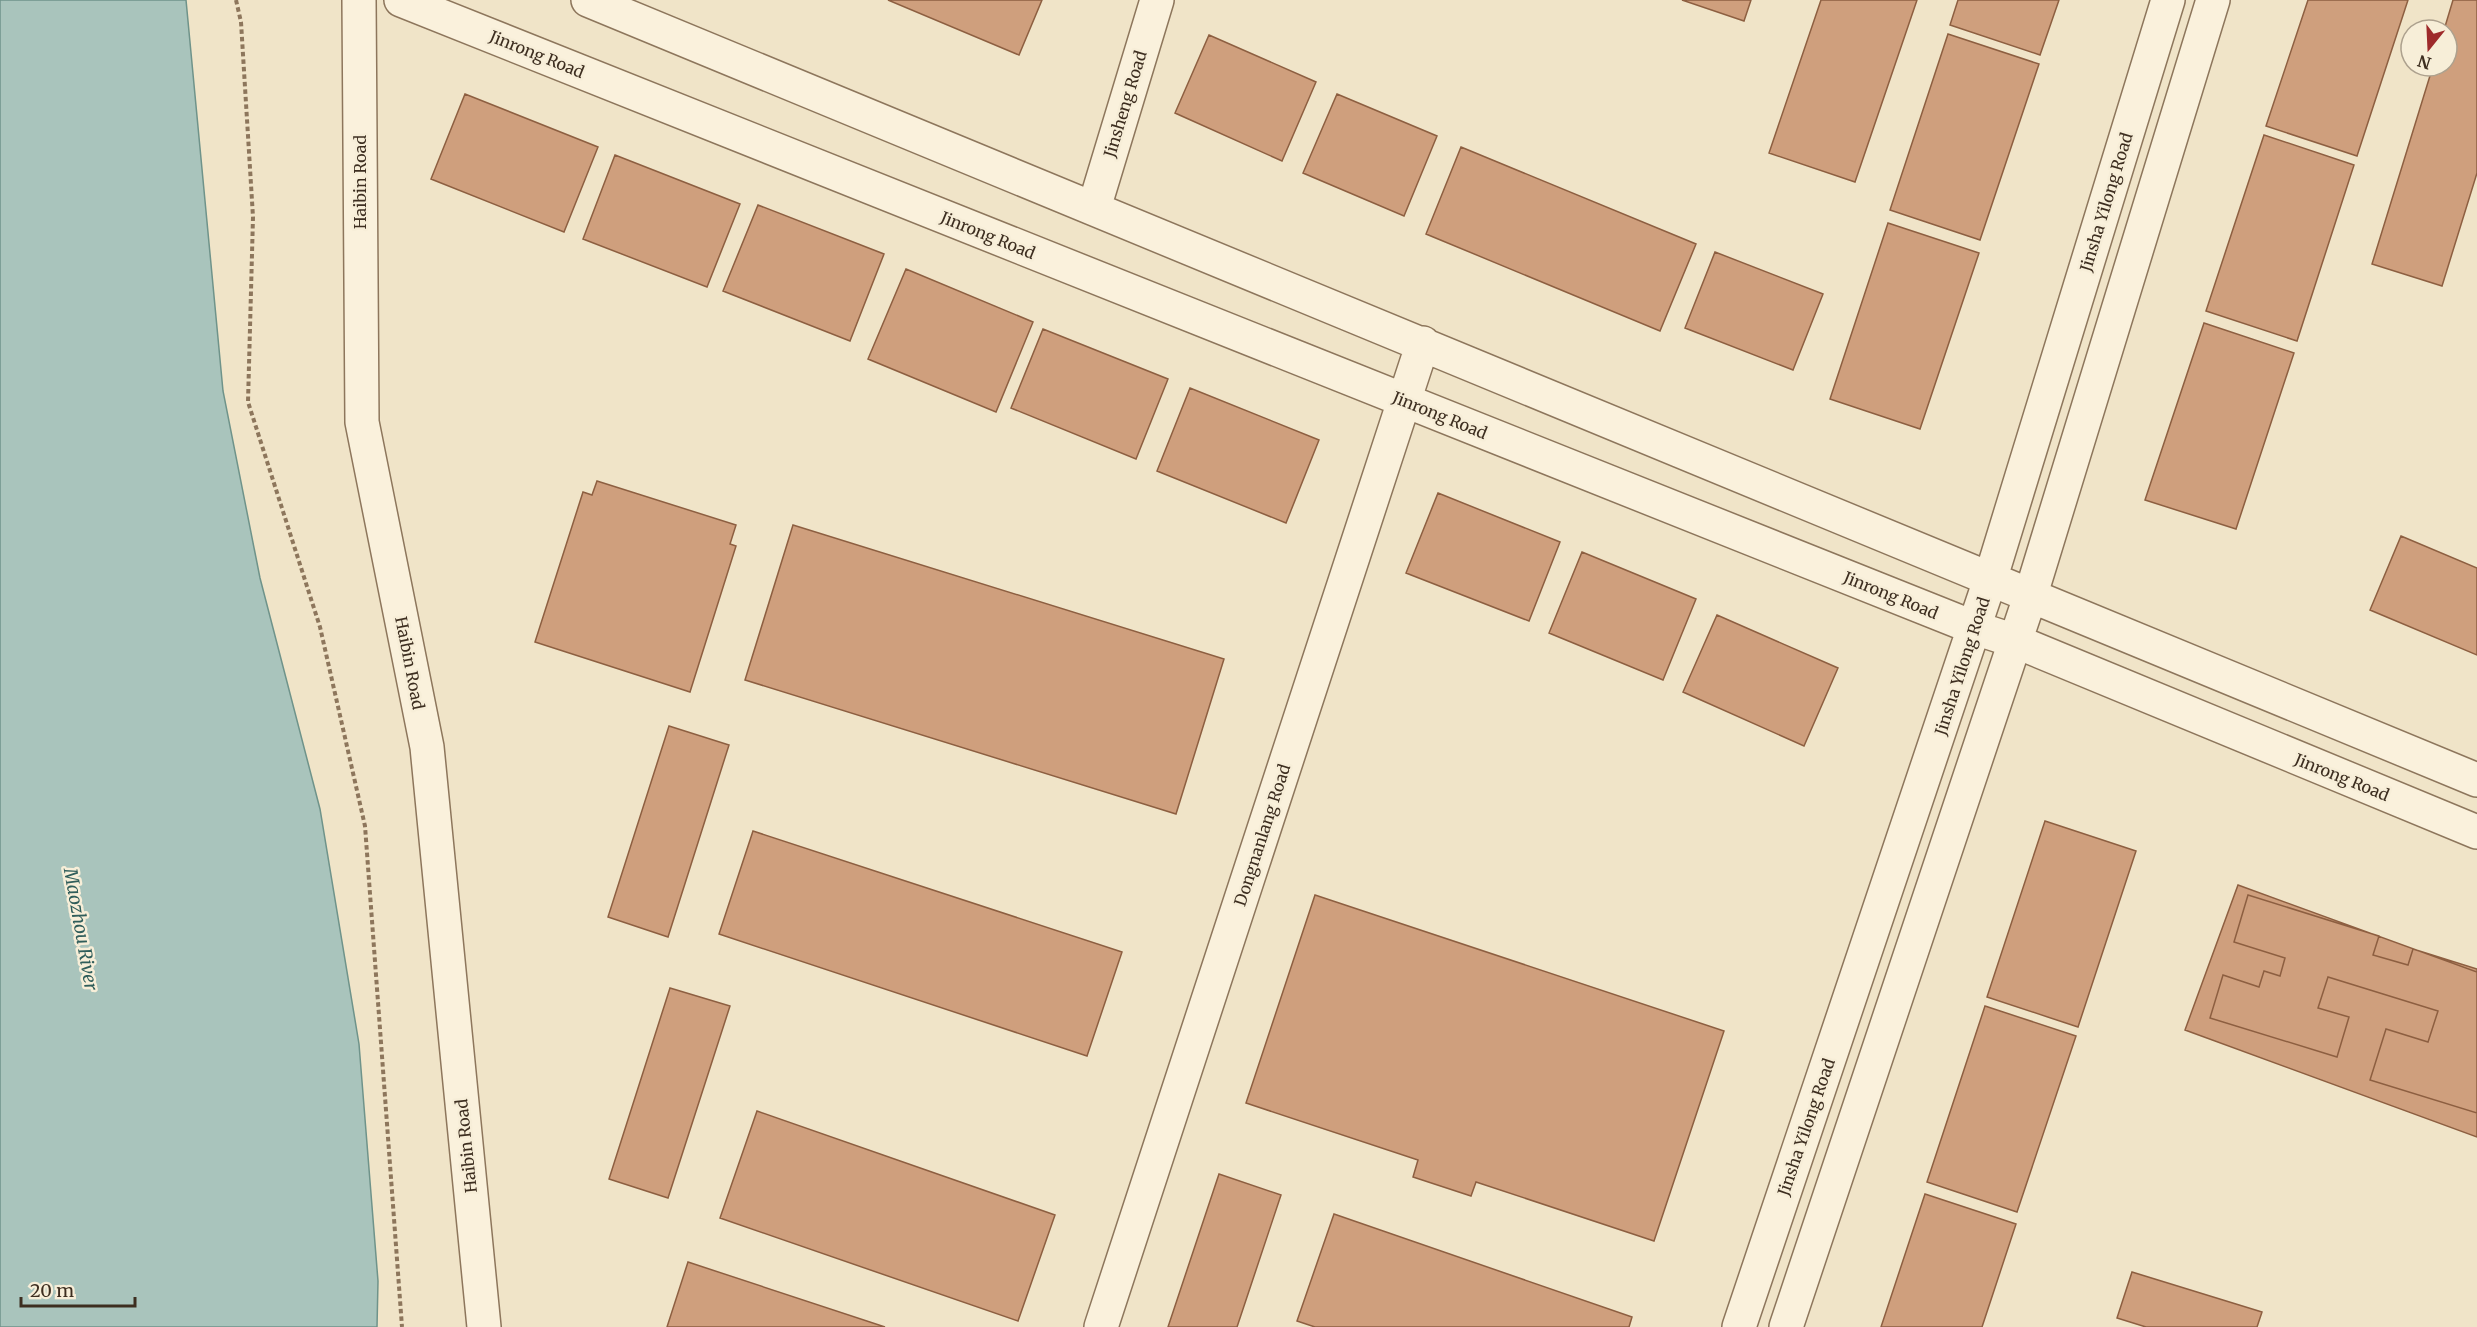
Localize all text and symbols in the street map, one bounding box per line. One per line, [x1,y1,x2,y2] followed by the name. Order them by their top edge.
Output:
[2399,18,2459,78] north arrow
[486,26,587,82] street label: Jinrong Road
[1099,48,1151,161] street label: Jinsheng Road
[2415,51,2433,74] text: N
[2075,130,2137,275] street label: Jinsha Yilong Road
[350,135,370,229] street label: Haibin Road
[937,207,1038,263] street label: Jinrong Road
[1389,387,1490,443] street label: Jinrong Road
[1840,567,1941,623] street label: Jinrong Road
[1930,594,1994,739] street label: Jinsha Yilong Road
[391,615,429,712] street label: Haibin Road
[2291,749,2392,805] street label: Jinrong Road
[1230,761,1295,909] street label: Dongnanlang Road
[59,865,103,993] water label: Maozhou River
[1773,1055,1839,1199] street label: Jinsha Yilong Road
[451,1098,481,1194] street label: Haibin Road
[21,1270,135,1308] scale bar
[30,1279,74,1302] text: 20 m

